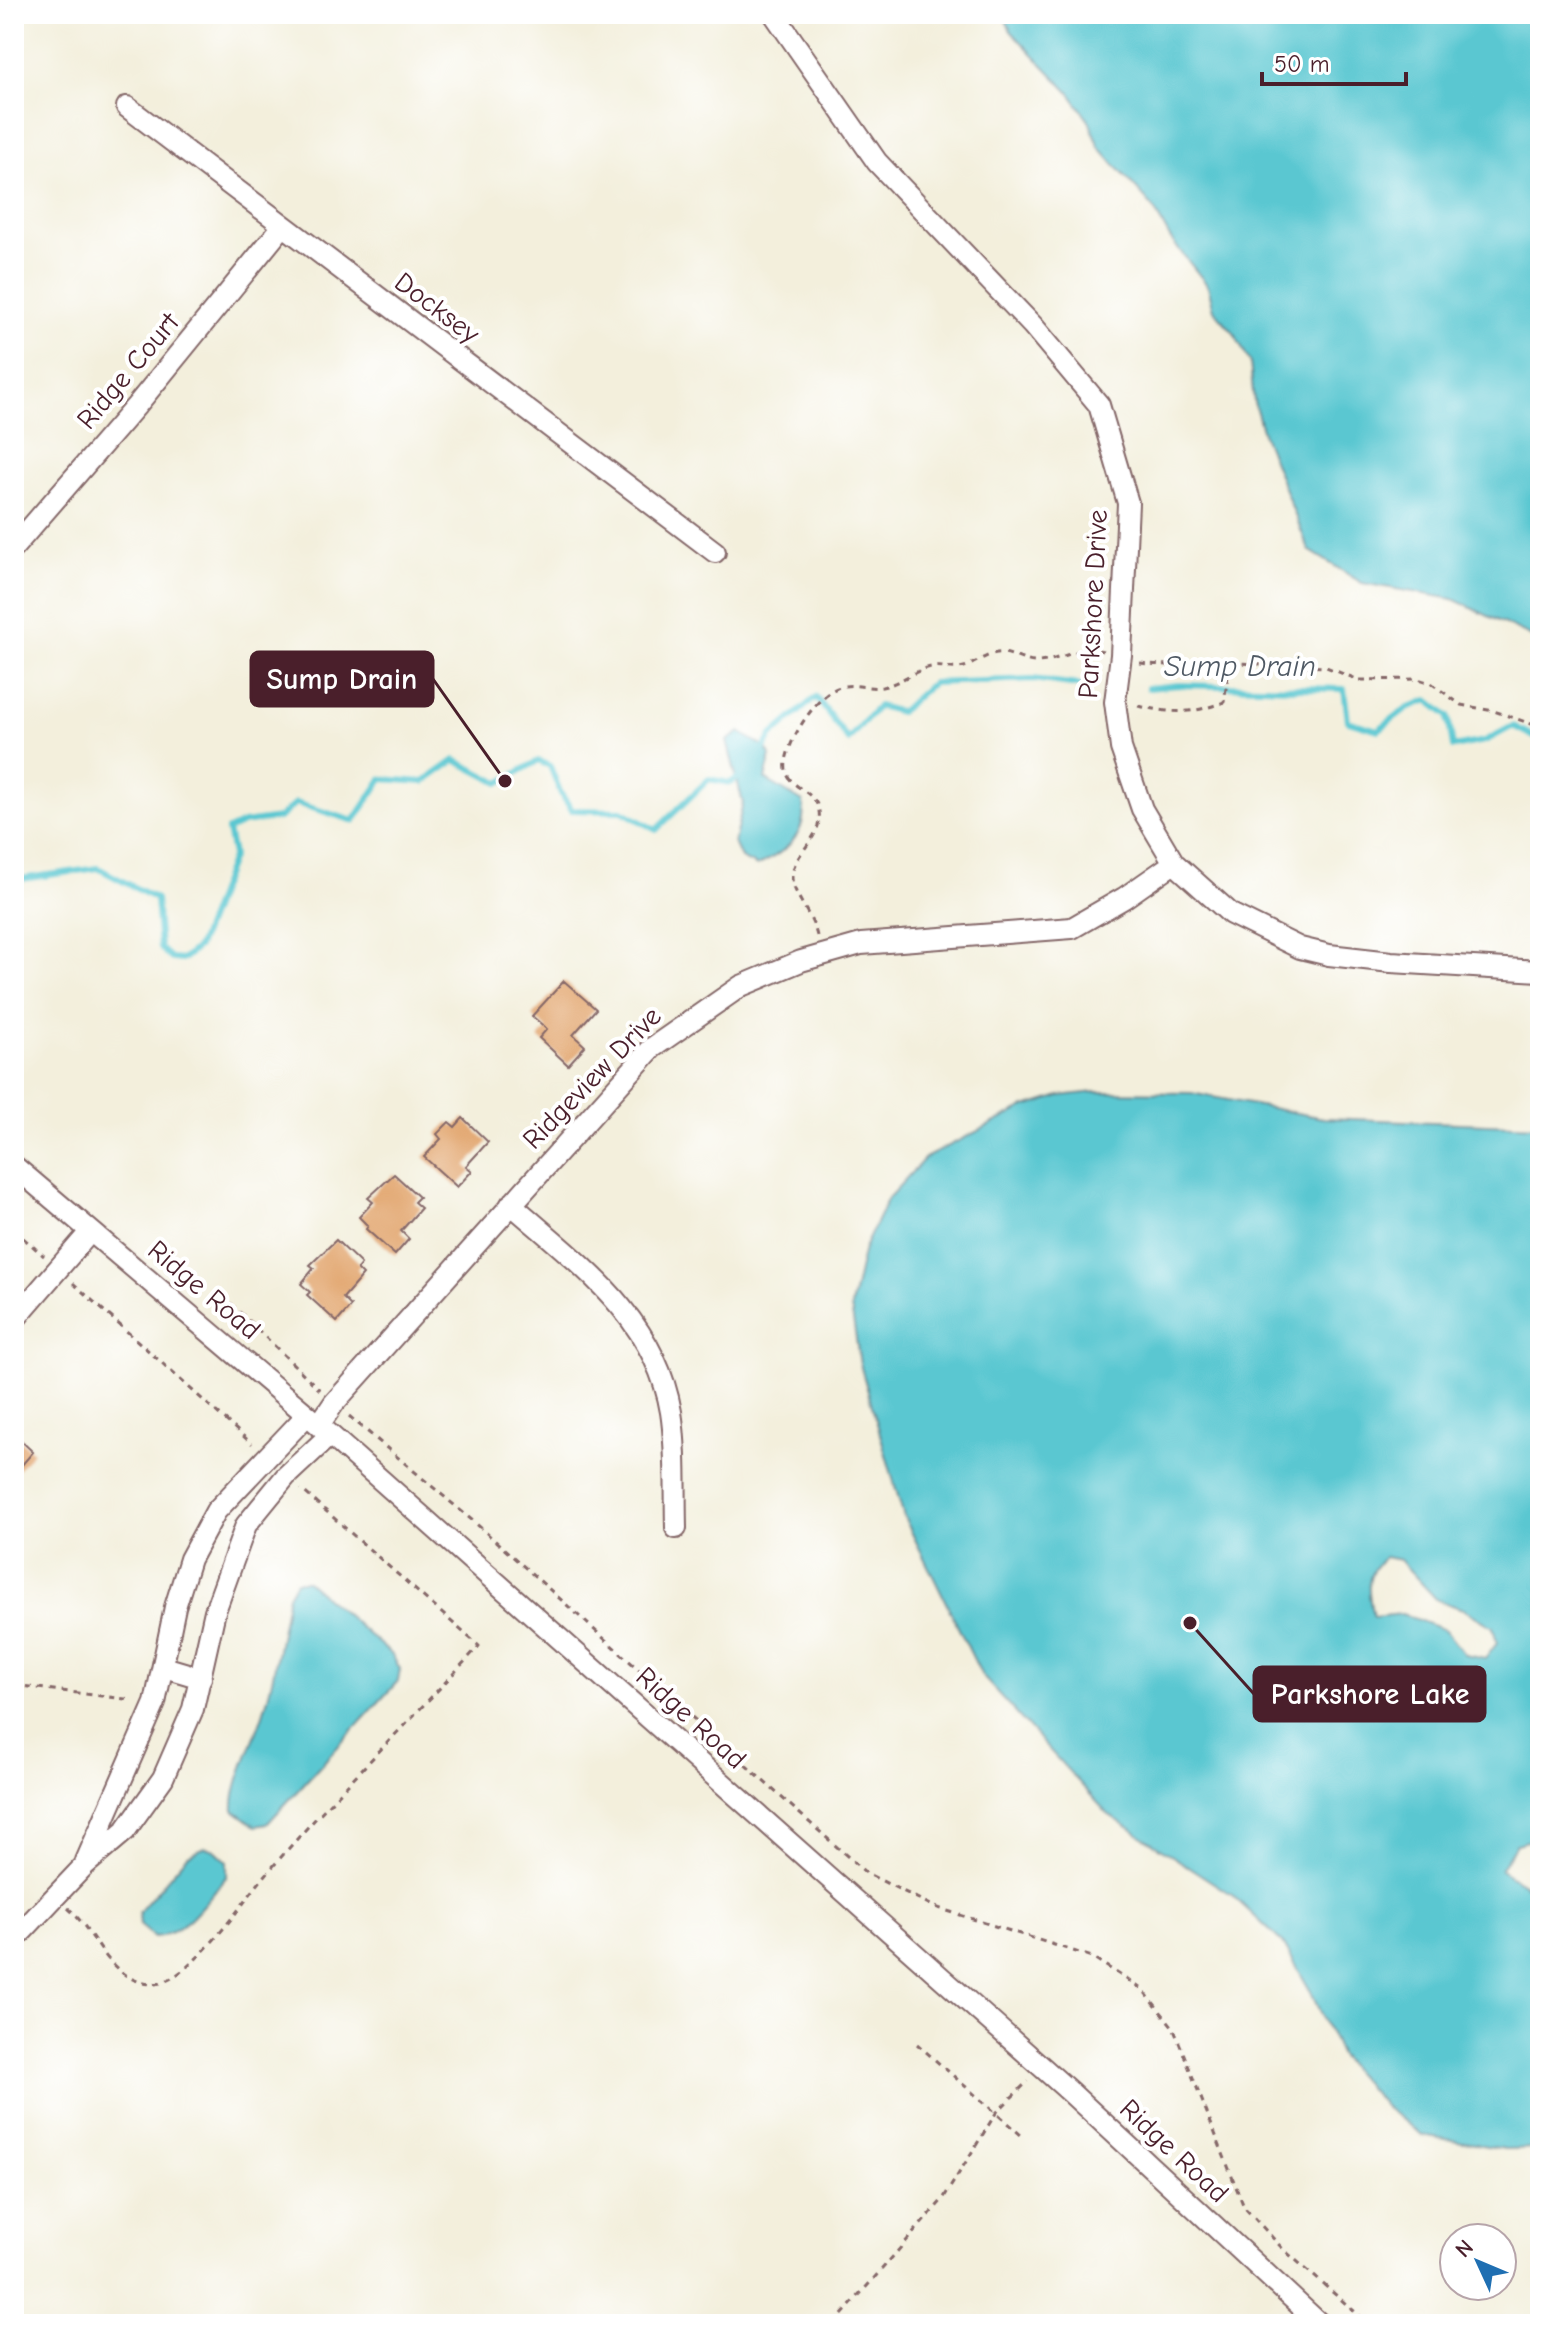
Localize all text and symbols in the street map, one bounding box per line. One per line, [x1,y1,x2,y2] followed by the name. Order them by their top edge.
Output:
[1262,36,1406,86] scale bar
[1274,50,1330,78] text: 50 m
[388,266,486,350] street label: Docksey
[70,306,186,436] street label: Ridge Court
[1072,509,1114,699] street label: Parkshore Drive
[1164,649,1316,684] water label: Sump Drain
[251,652,433,706] callout: Sump Drain
[267,662,417,697] text: Sump Drain
[516,1000,668,1156] street label: Ridgeview Drive
[141,1234,267,1346] street label: Ridge Road
[630,1660,752,1776] street label: Ridge Road
[1254,1667,1485,1721] callout: Parkshore Lake
[1271,1677,1469,1712] text: Parkshore Lake
[1113,2093,1235,2209] street label: Ridge Road
[1438,2222,1518,2302] north arrow
[1450,2235,1479,2263] text: N

